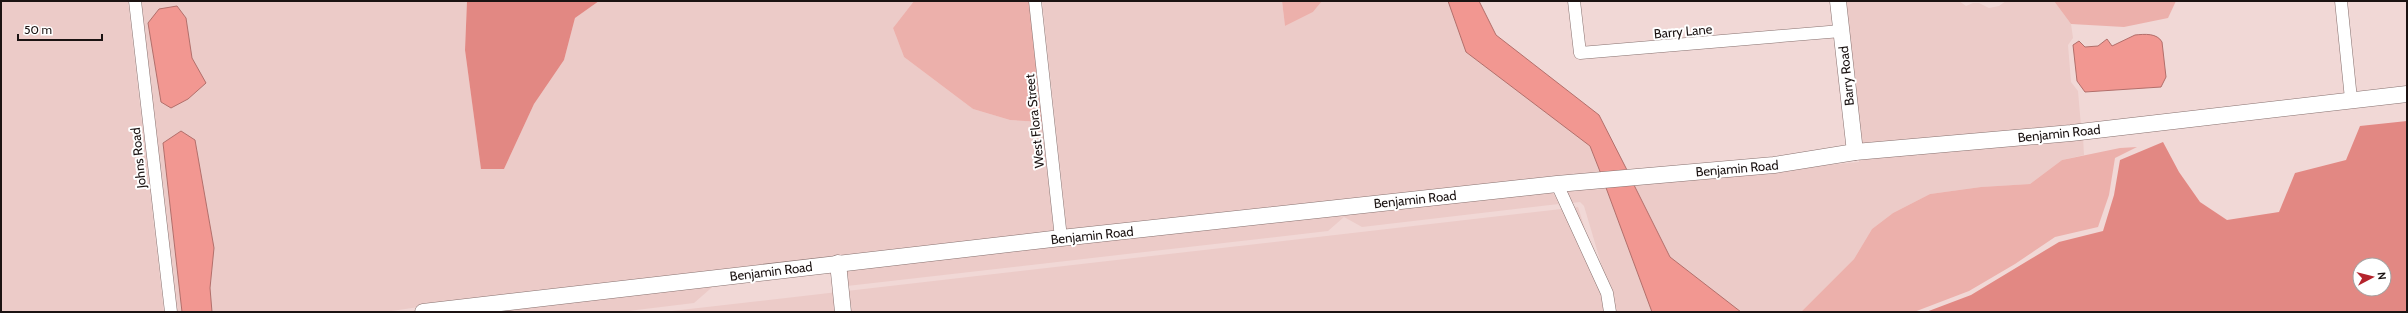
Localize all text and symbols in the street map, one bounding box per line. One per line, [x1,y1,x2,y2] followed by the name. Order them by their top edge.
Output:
[18,16,102,42] scale bar
[1653,20,1713,42] street label: Barry Lane
[24,22,52,37] text: 50 m
[1835,45,1857,107] street label: Barry Road
[1021,72,1047,169] street label: West Flora Street
[2017,121,2101,146] street label: Benjamin Road
[127,127,149,190] street label: Johns Road
[1695,156,1779,181] street label: Benjamin Road
[1373,187,1457,212] street label: Benjamin Road
[1050,223,1134,248] street label: Benjamin Road
[2352,257,2392,297] north arrow
[729,258,813,285] street label: Benjamin Road
[2375,271,2389,280] text: N

